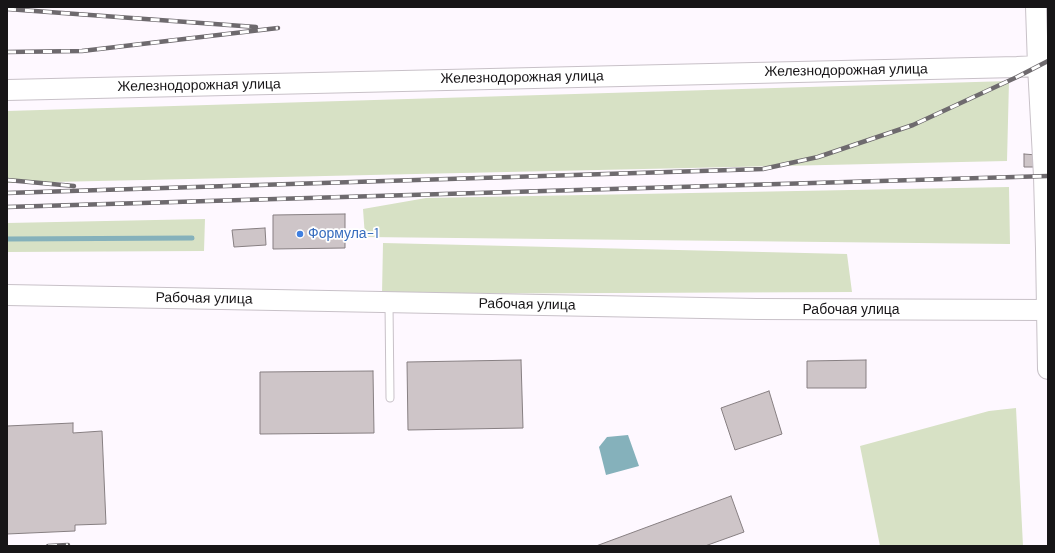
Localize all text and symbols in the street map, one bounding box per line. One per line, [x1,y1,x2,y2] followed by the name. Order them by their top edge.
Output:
[764,61,928,81] street label: Железнодорожная улица
[440,68,604,88] street label: Железнодорожная улица
[117,76,281,96] street label: Железнодорожная улица
[308,226,379,242] place label: Формула-1
[295,229,305,239] marker: Формула-1
[155,290,253,308] street label: Рабочая улица
[478,296,576,314] street label: Рабочая улица
[802,302,900,318] street label: Рабочая улица

